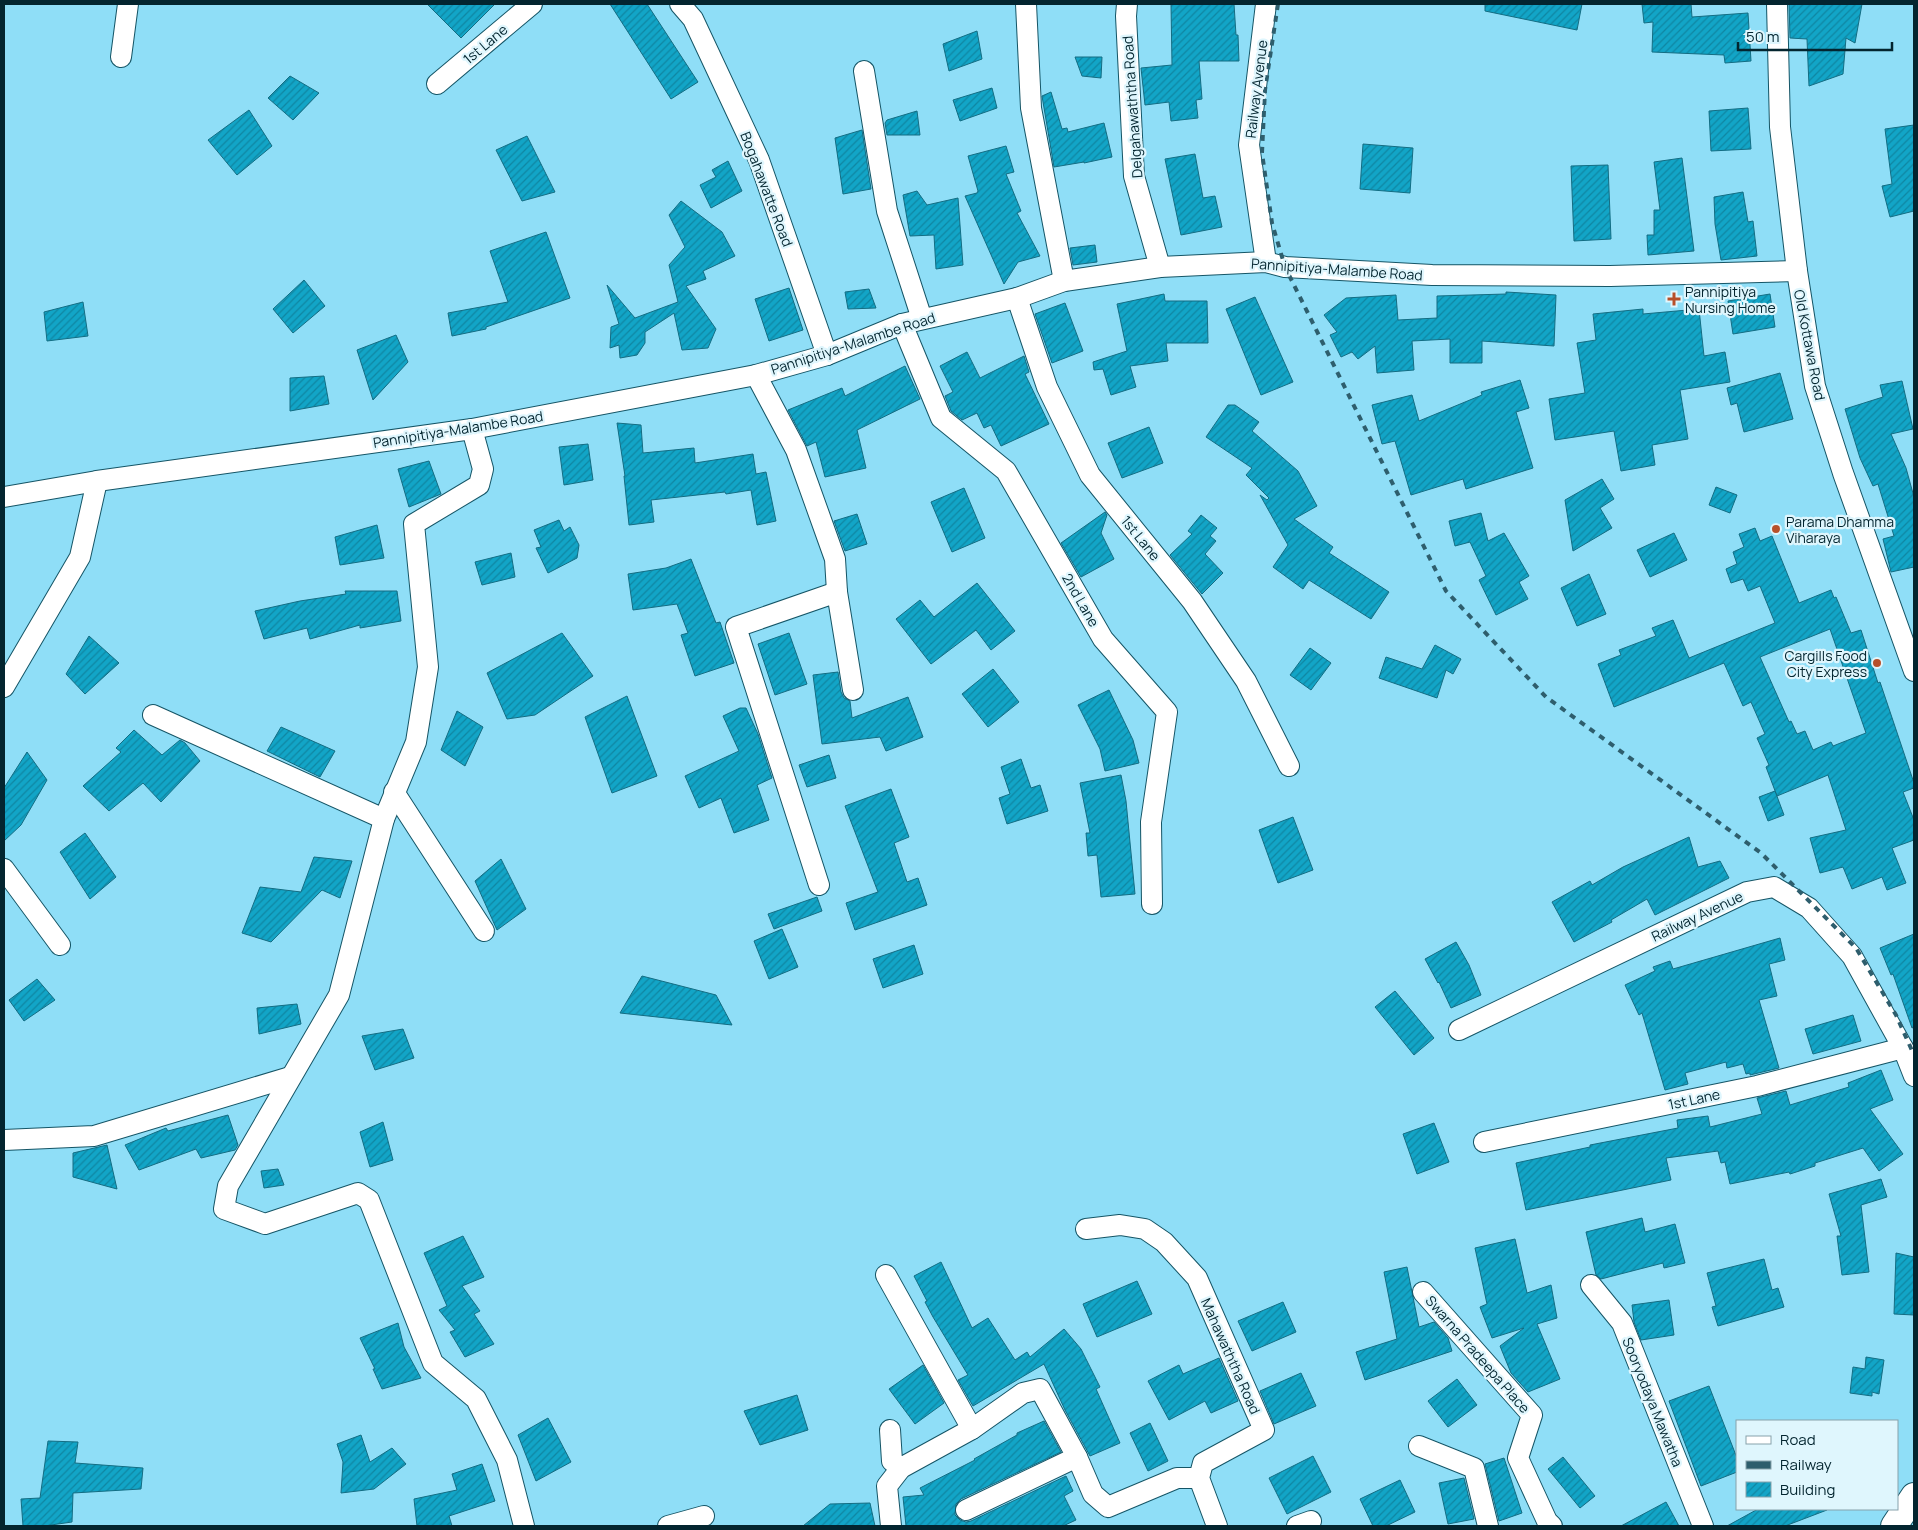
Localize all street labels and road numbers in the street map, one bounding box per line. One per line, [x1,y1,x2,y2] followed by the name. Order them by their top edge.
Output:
[459,20,511,68] street label: 1st Lane
[1118,35,1146,179] street label: Delgahawaththa Road
[1241,39,1271,139] street label: Railway Avenue
[736,129,798,249] street label: Bogahawatte Road
[1251,254,1423,284] street label: Pannipitiya-Malambe Road
[1790,288,1830,402] street label: Old Kottawa Road
[768,307,938,379] street label: Pannipitiya-Malambe Road
[372,406,544,452] street label: Pannipitiya-Malambe Road
[1117,512,1165,564] street label: 1st Lane
[1058,570,1104,630] street label: 2nd Lane
[1648,886,1746,946] street label: Railway Avenue
[1666,1084,1722,1114] street label: 1st Lane
[1422,1291,1534,1417] street label: Swarna Pradeepa Place
[1197,1295,1265,1417] street label: Mahawaththa Road
[1618,1334,1688,1470] street label: Sooryodaya Mawatha

